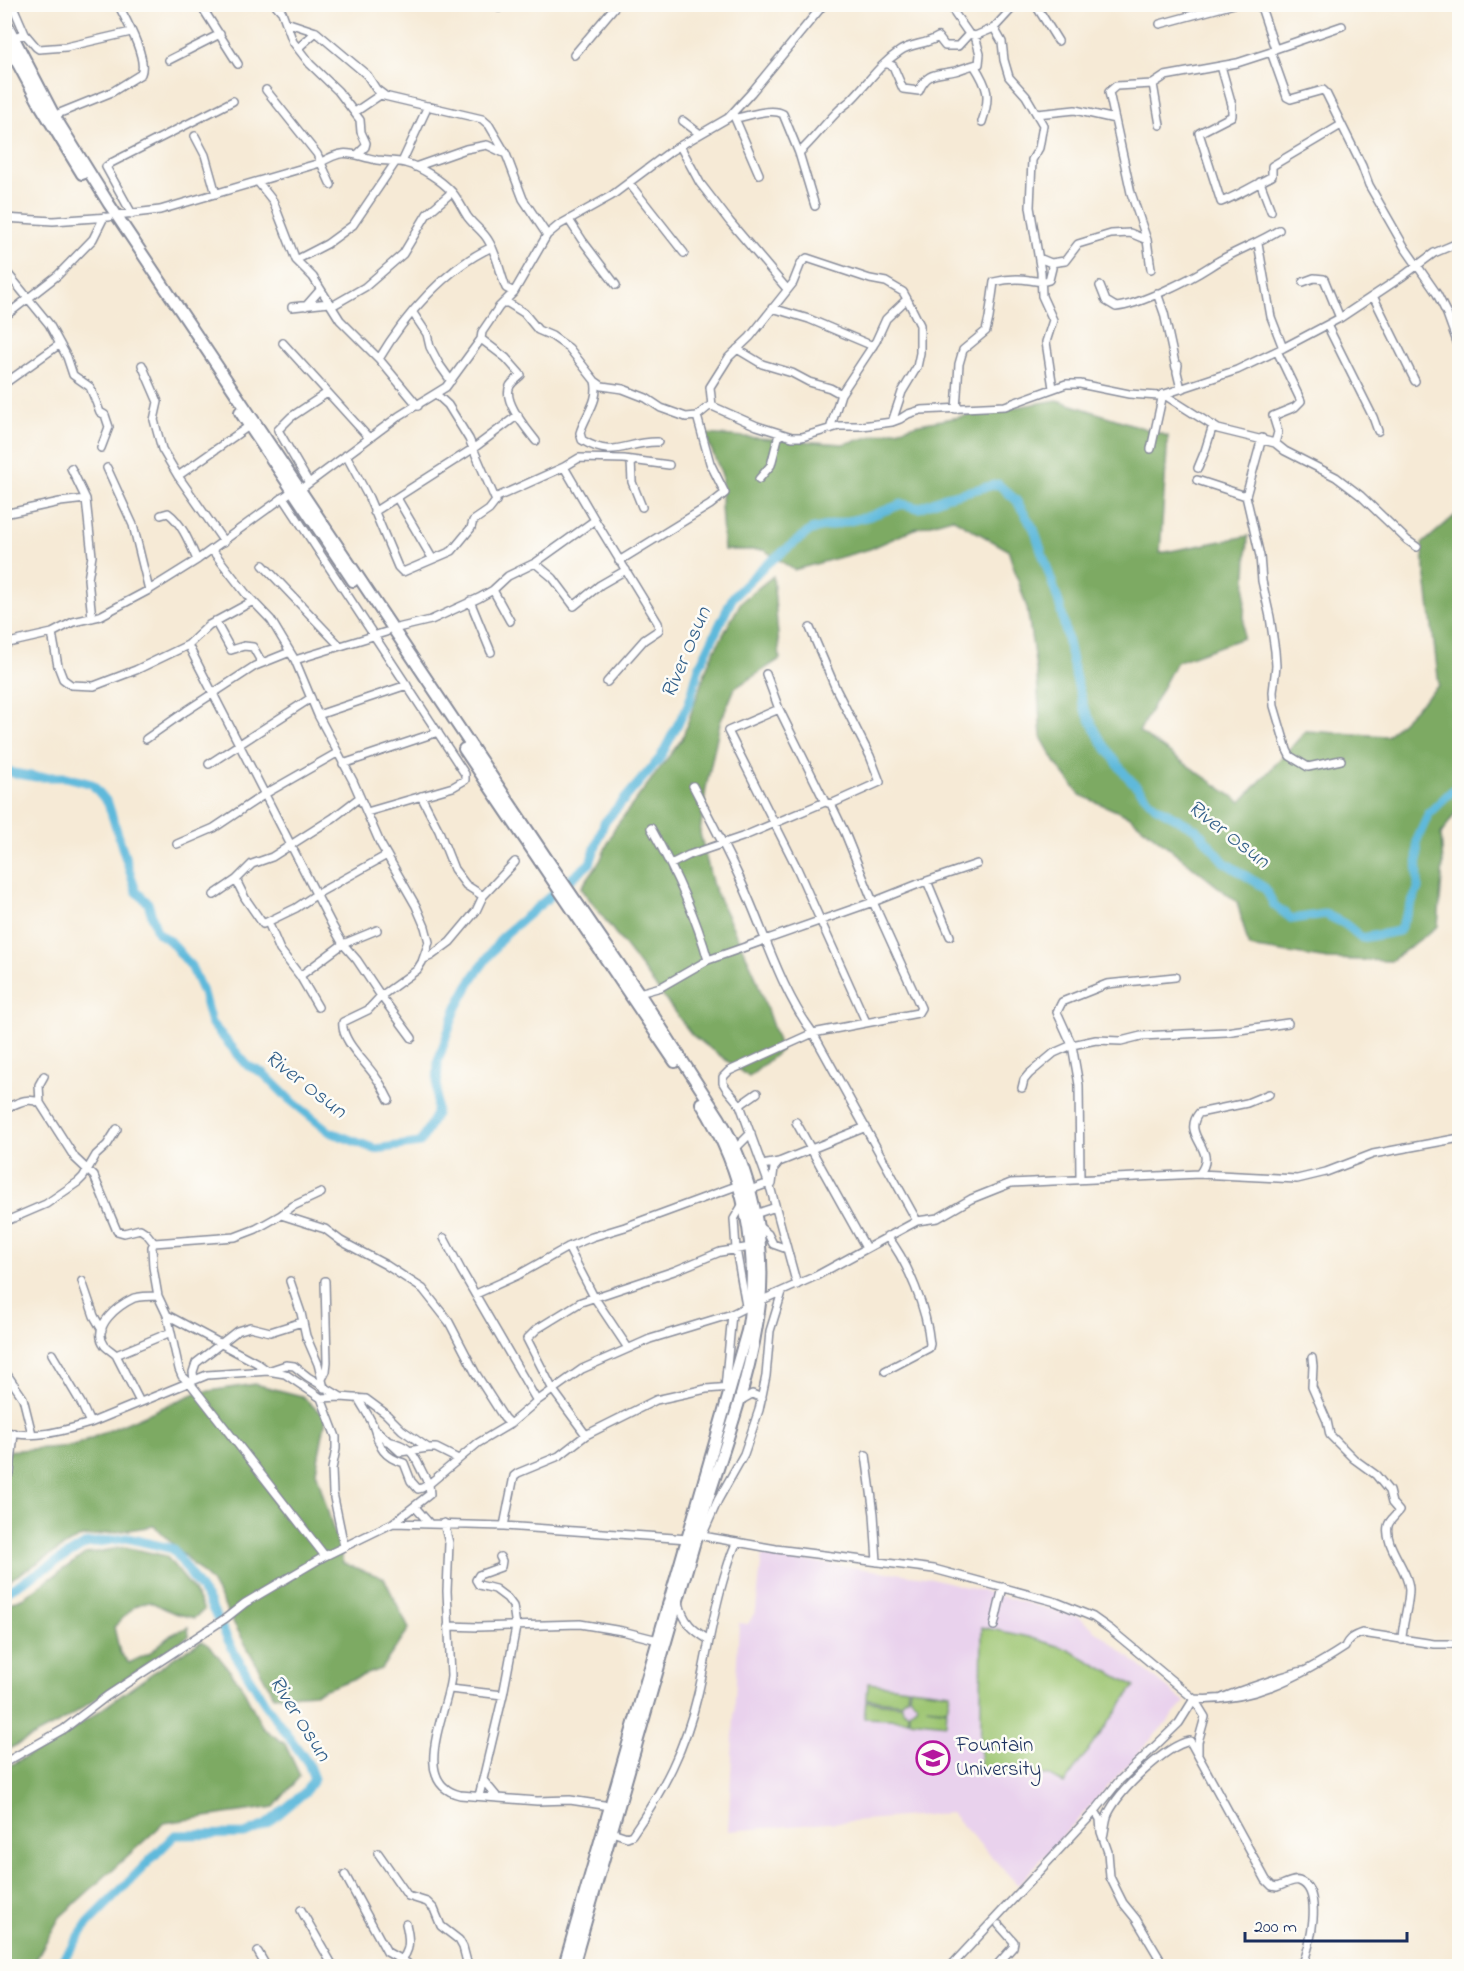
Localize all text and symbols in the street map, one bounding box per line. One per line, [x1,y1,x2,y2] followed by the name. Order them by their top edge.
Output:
[653,601,721,704] water label: River Osun
[1180,793,1277,878] water label: River Osun
[257,1043,354,1128] water label: River Osun
[260,1670,339,1769] water label: River Osun
[955,1731,1041,1787] place label: Fountain University
[915,1740,951,1776] school or university icon: Fountain University
[1245,1905,1407,1943] scale bar
[1254,1915,1297,1941] text: 200 m

